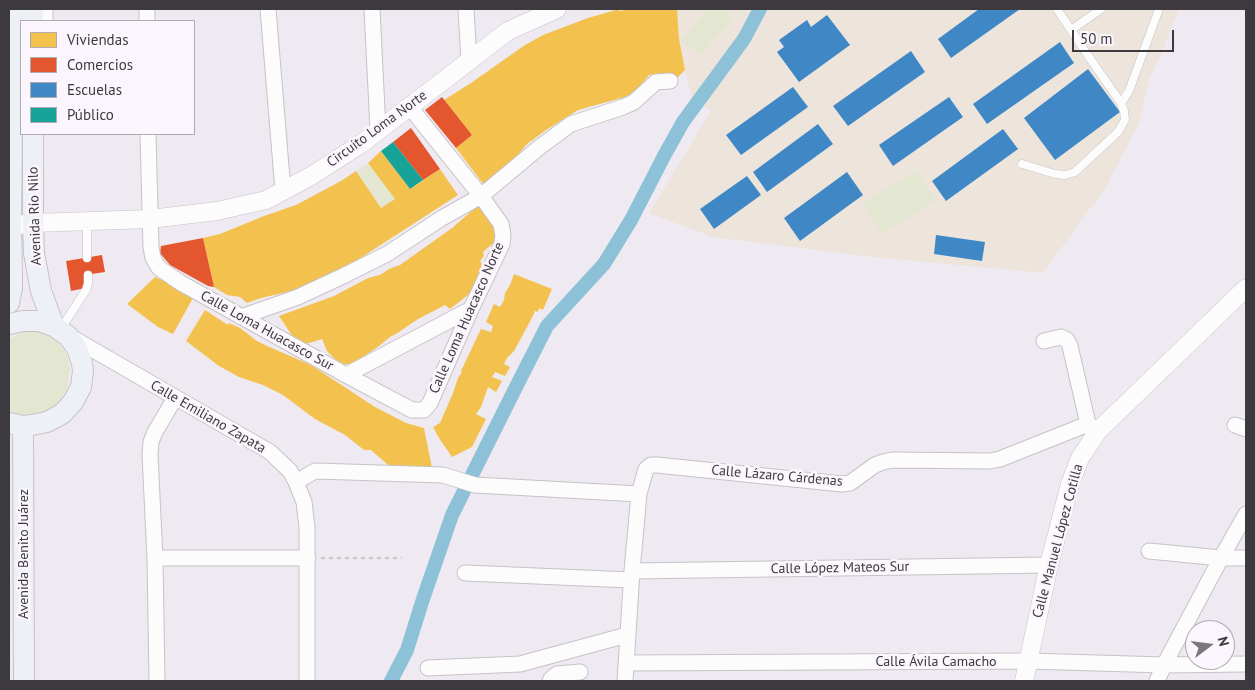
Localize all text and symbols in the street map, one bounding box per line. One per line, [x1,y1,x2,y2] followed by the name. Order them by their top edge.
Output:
[20,20,195,135] legend
[1075,20,1178,52] scale bar
[1080,29,1113,48] text: 50 m
[67,30,128,49] text: Viviendas
[67,55,133,74] text: Comercios
[67,80,122,99] text: Escuelas
[324,87,430,171] street label: Circuito Loma Norte
[67,105,114,124] text: Público
[25,166,45,266] street label: Avenida Río Nilo
[426,240,508,396] street label: Calle Loma Huacasco Norte
[197,287,337,375] street label: Calle Loma Huacasco Sur
[147,377,269,457] street label: Calle Emiliano Zapata
[711,462,843,490] street label: Calle Lázaro Cárdenas
[1029,462,1087,620] street label: Calle Manuel López Cotilla
[16,489,32,619] street label: Avenida Benito Juárez
[771,558,909,578] street label: Calle López Mateos Sur
[1185,620,1235,670] north arrow
[1214,635,1233,648] text: N
[875,654,997,670] street label: Calle Ávila Camacho

